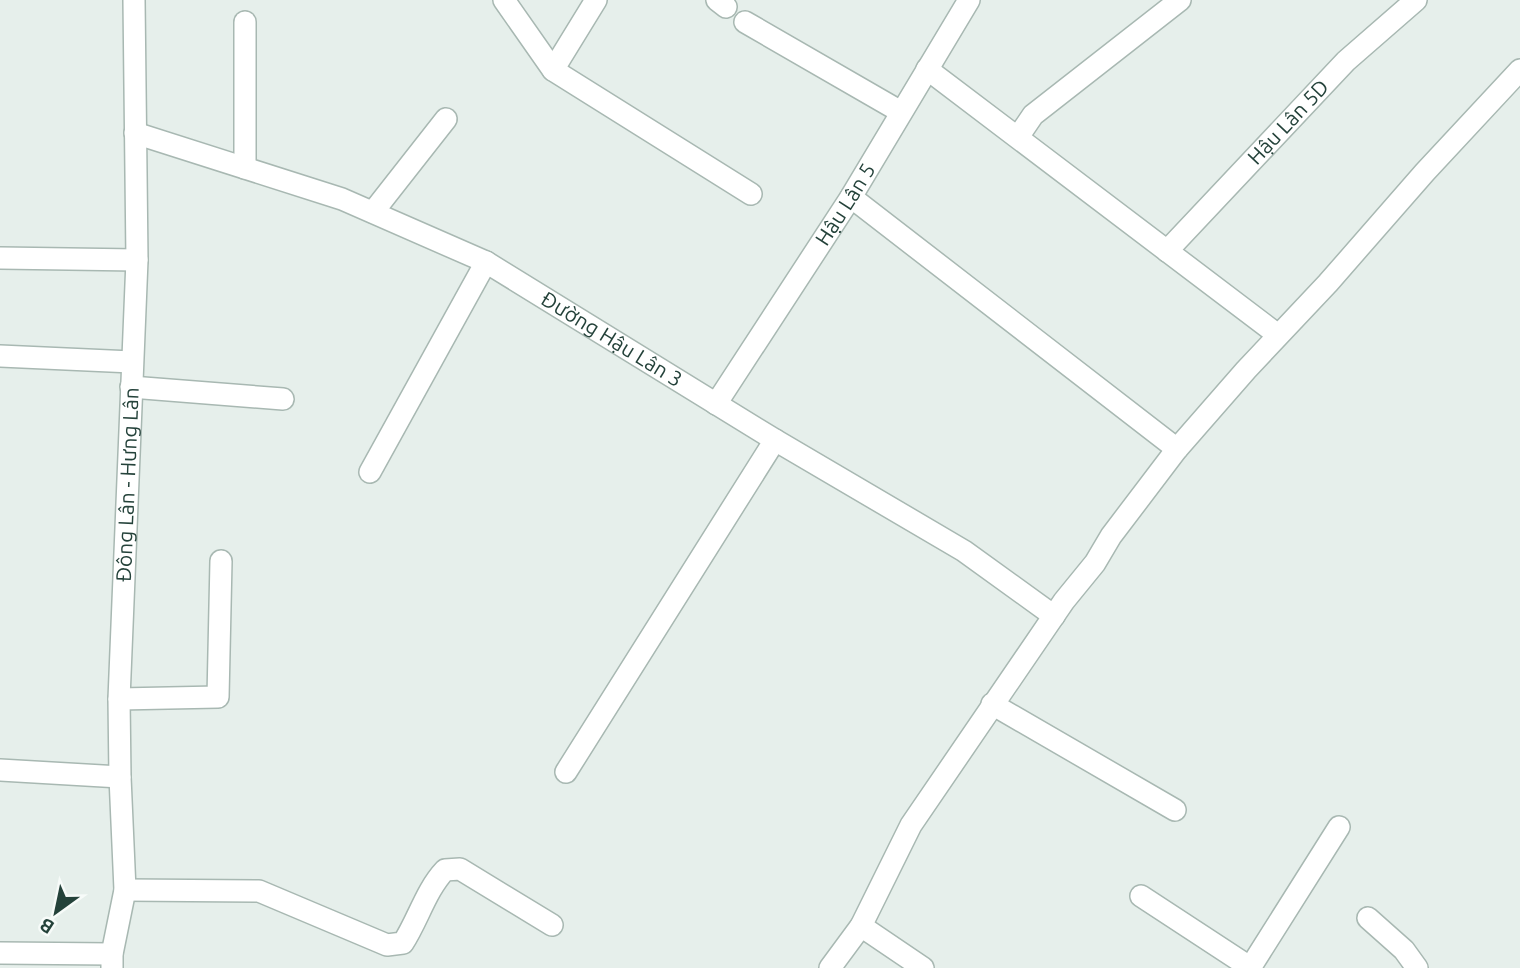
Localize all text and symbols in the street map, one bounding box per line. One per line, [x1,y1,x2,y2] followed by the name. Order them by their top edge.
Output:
[1242,74,1333,169] street label: Hậu Lân 5D
[810,159,879,249] street label: Hậu Lân 5
[537,286,687,391] street label: Đường Hậu Lân 3
[111,387,143,582] street label: Đông Lân - Hưng Lân
[21,877,91,947] north arrow
[35,914,58,939] text: B

